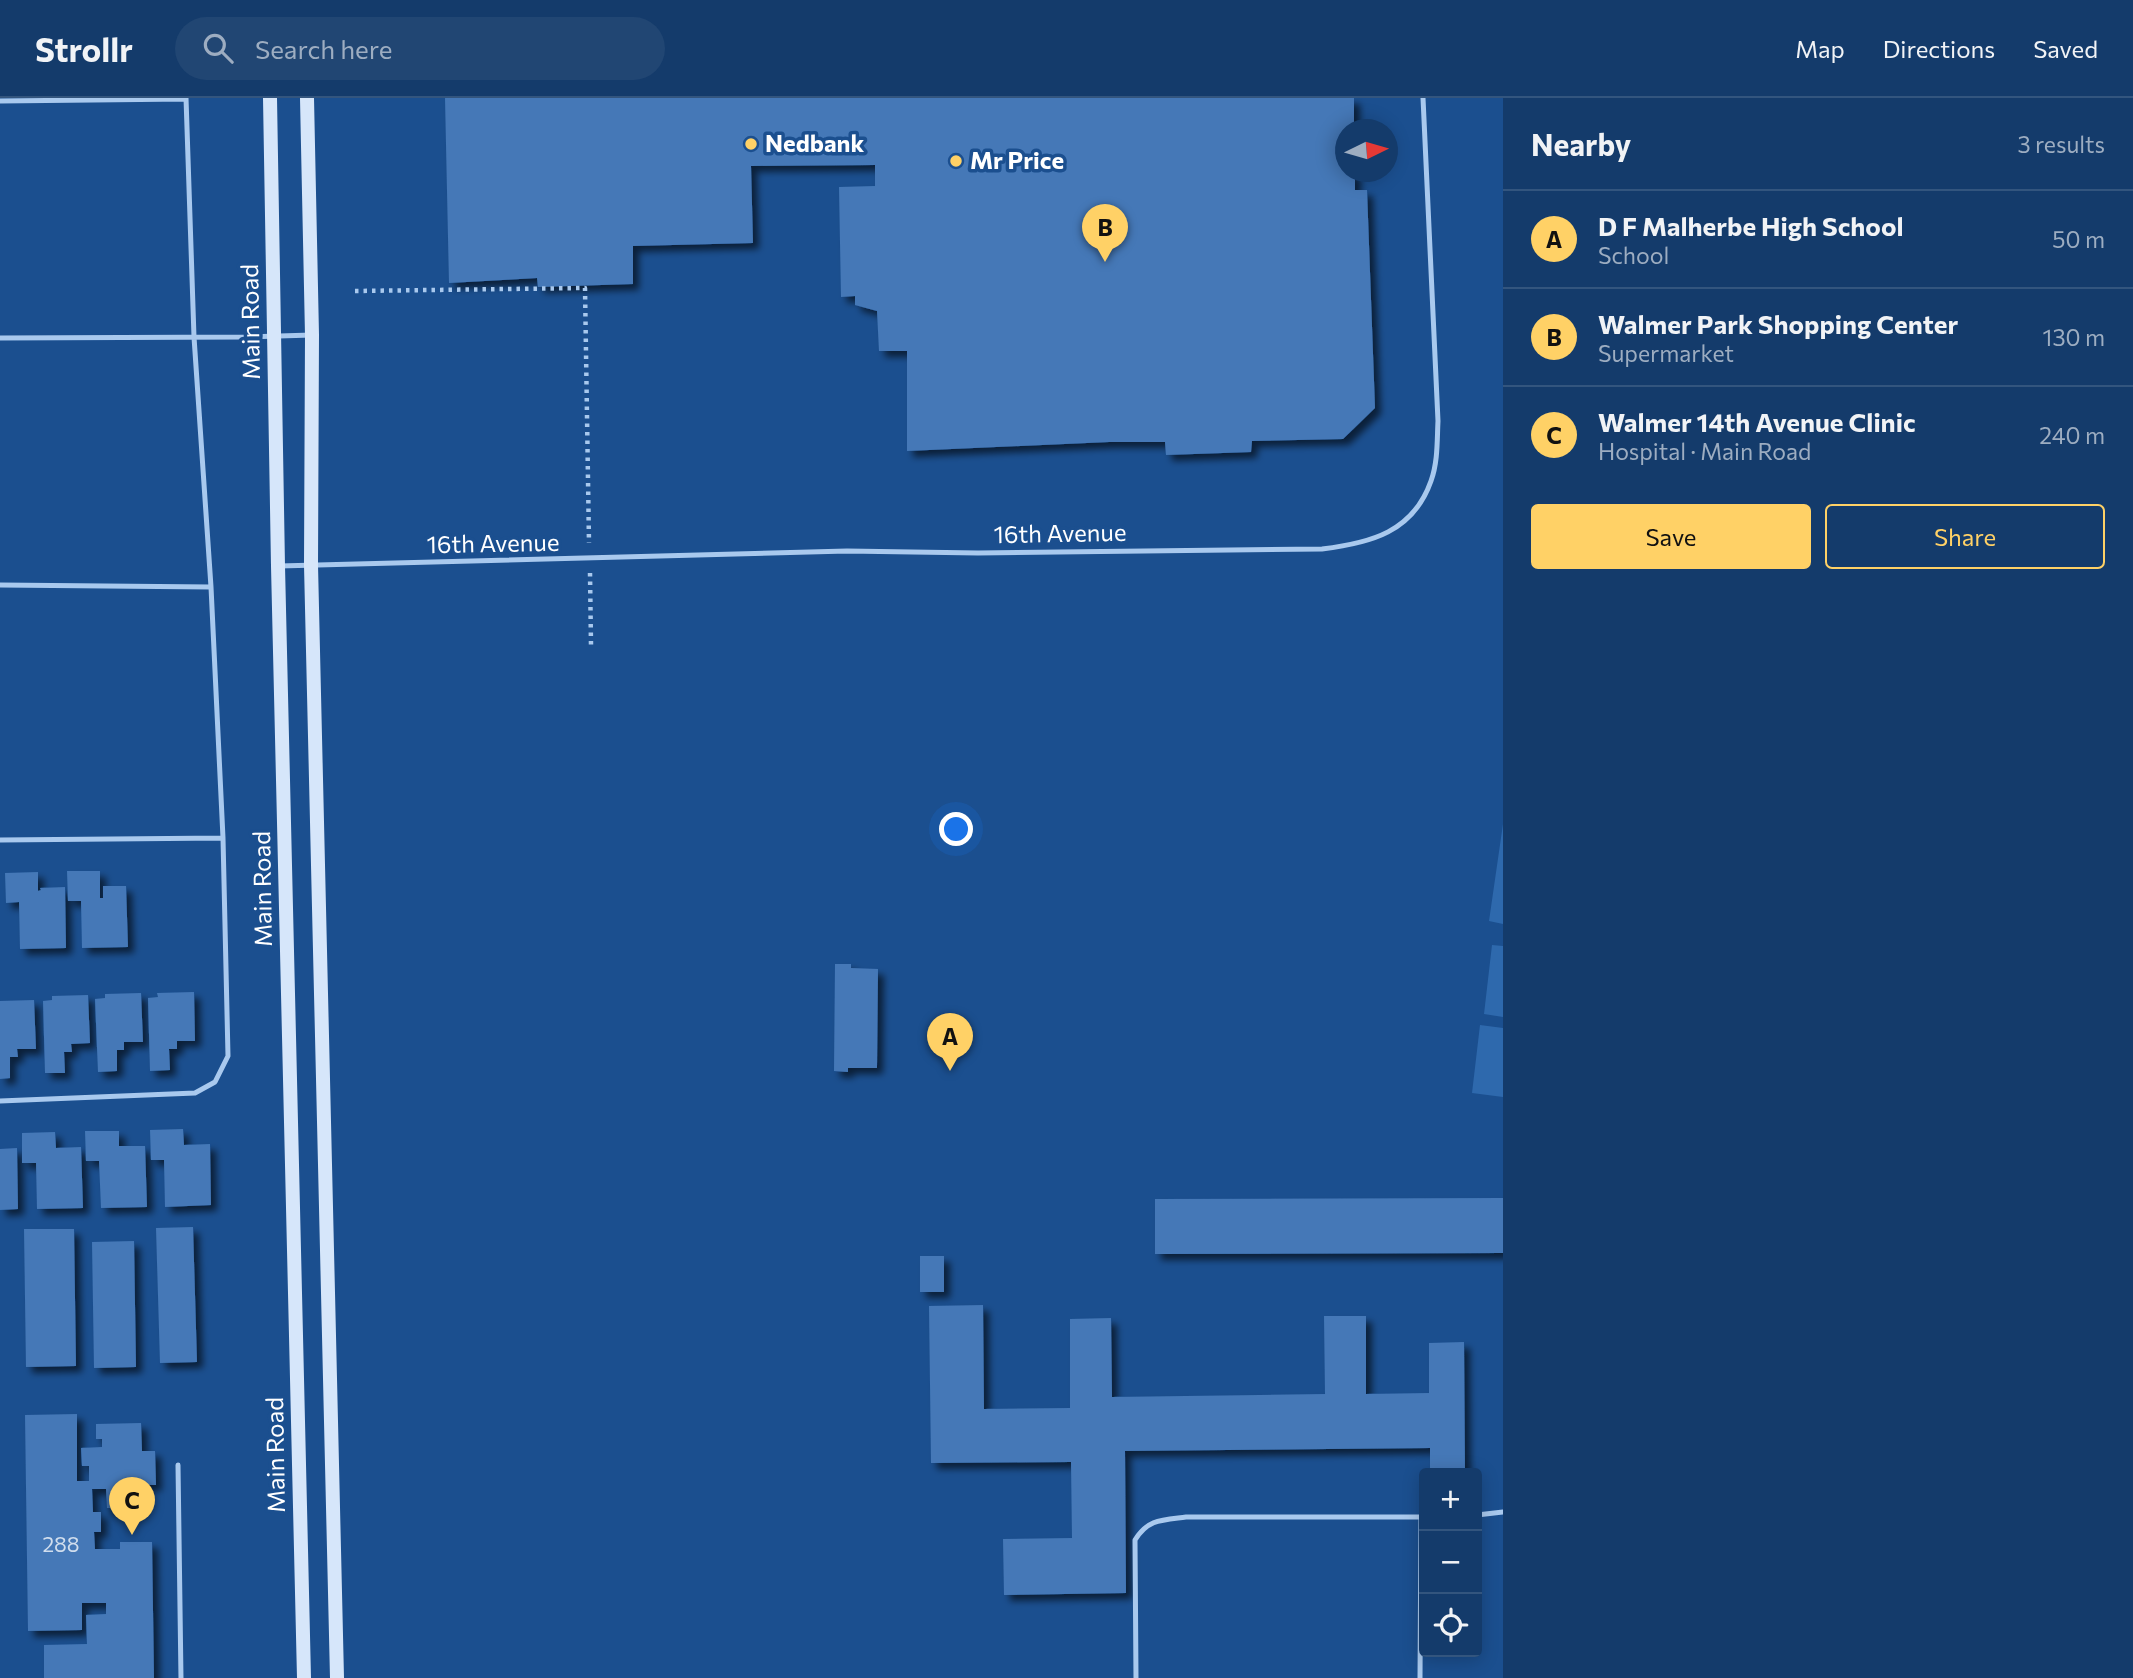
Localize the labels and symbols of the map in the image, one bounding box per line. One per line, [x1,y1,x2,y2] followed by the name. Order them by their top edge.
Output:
[1335,119,1398,182] north arrow
[765,128,864,157] place label: Nedbank
[743,136,759,152] marker: Nedbank
[970,145,1064,174] place label: Mr Price
[948,153,964,169] marker: Mr Price
[1082,204,1128,262] pin: B
[234,264,265,380] street label: Main Road
[993,517,1127,548] street label: 16th Avenue
[426,527,560,558] street label: 16th Avenue
[939,812,973,846] your location
[246,831,277,947] street label: Main Road
[927,1013,973,1071] pin: A
[259,1397,290,1513] street label: Main Road
[109,1477,155,1535] pin: C
[42,1531,80,1556] house number: 288

